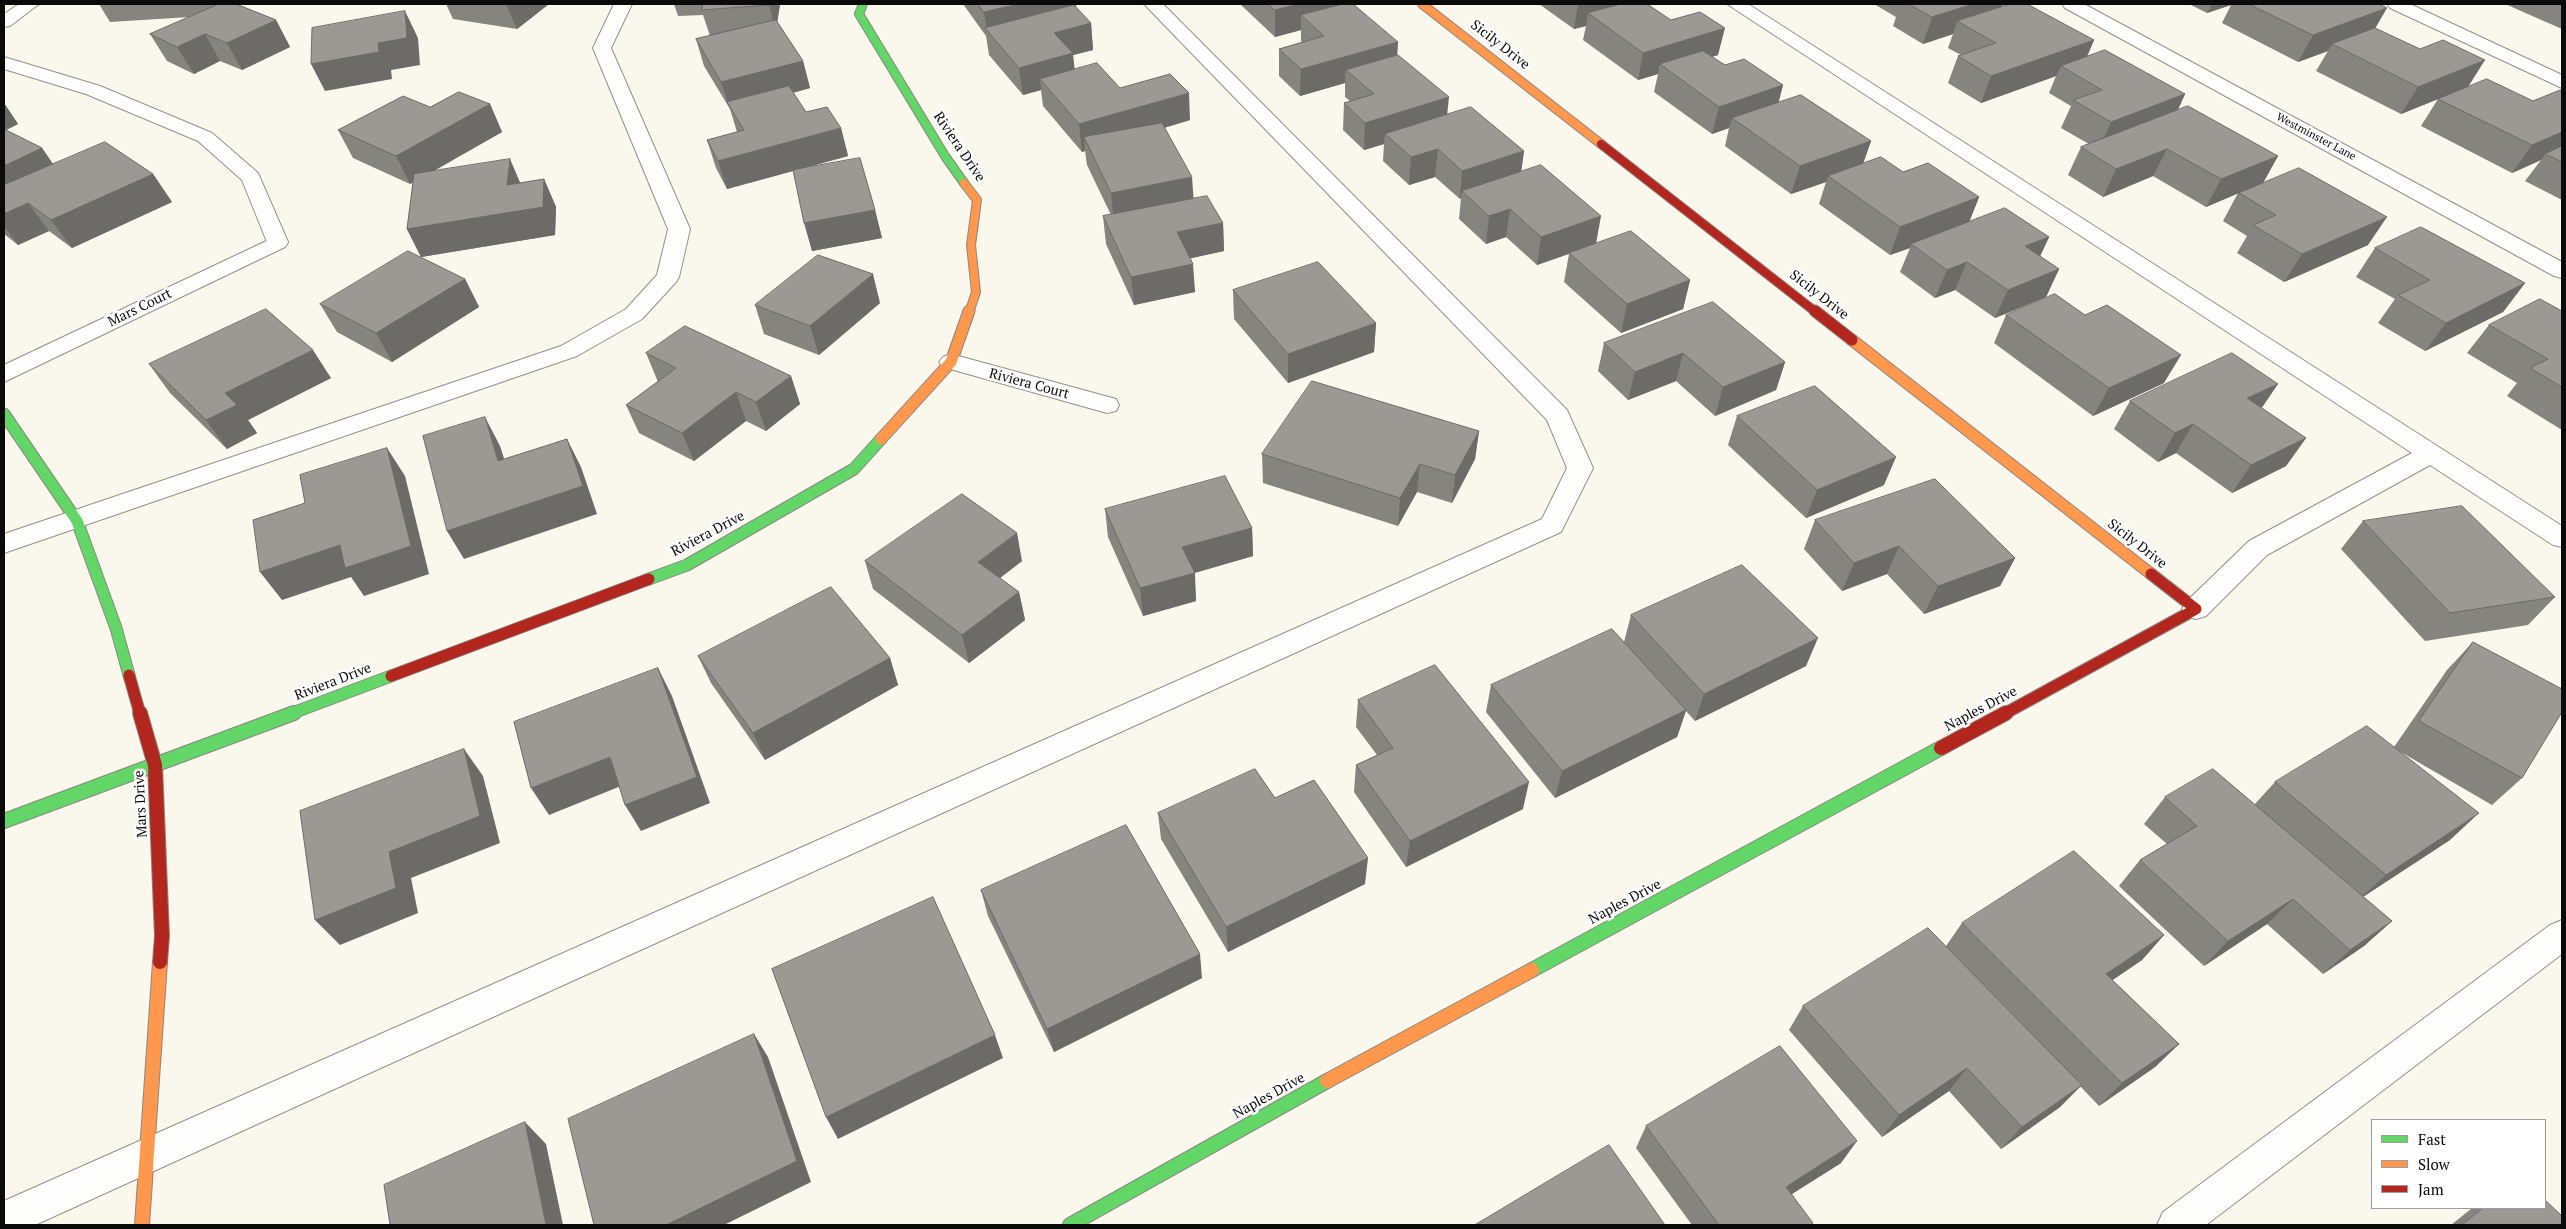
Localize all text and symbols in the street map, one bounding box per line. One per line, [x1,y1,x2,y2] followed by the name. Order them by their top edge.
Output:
[1467,17,1533,73] street label: Sicily Drive
[929,109,989,185] street label: Riviera Drive
[2274,110,2358,164] street label: Westminster Lane
[1786,267,1852,323] street label: Sicily Drive
[105,285,175,331] street label: Mars Court
[987,365,1071,403] street label: Riviera Court
[668,508,748,560] street label: Riviera Drive
[2104,516,2170,572] street label: Sicily Drive
[292,660,374,704] street label: Riviera Drive
[1942,683,2020,735] street label: Naples Drive
[131,770,151,838] street label: Mars Drive
[1586,876,1664,928] street label: Naples Drive
[1230,1069,1308,1123] street label: Naples Drive
[2371,1119,2546,1209] legend
[2418,1129,2446,1149] text: Fast
[2418,1154,2450,1174] text: Slow
[2418,1179,2444,1199] text: Jam

